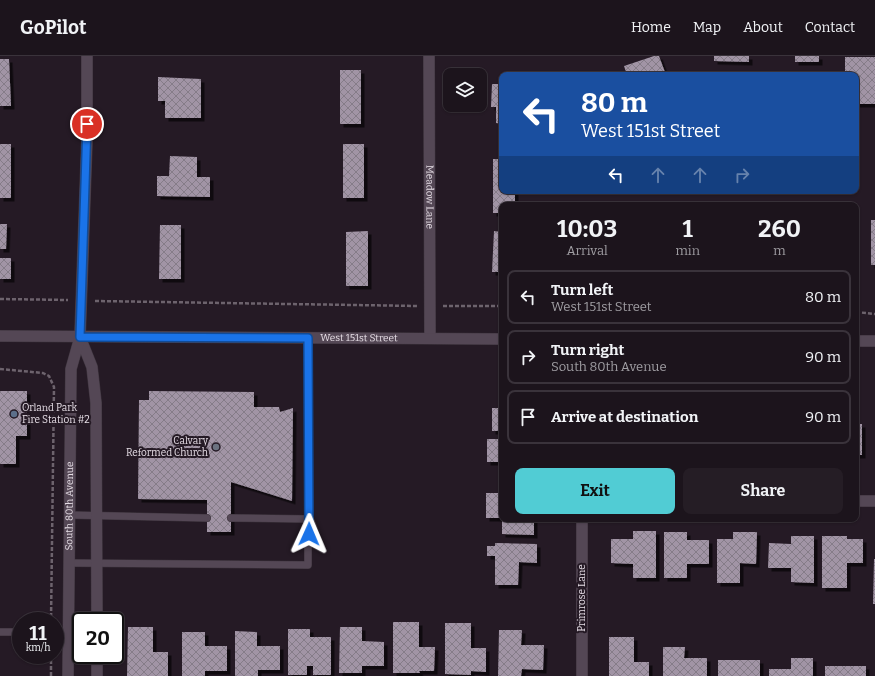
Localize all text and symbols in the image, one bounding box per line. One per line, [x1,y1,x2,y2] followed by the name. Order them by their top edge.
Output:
[20,16,87,39] text: GoPilot
[631,19,671,36] text: Home
[693,19,721,36] text: Map
[743,19,783,36] text: About
[805,19,855,36] text: Contact
[443,68,487,112] map controls
[443,68,487,112] button: layers
[581,86,647,119] text: 80 m
[515,88,567,140] icon: left
[70,107,104,141] pin
[76,113,98,135] icon: arrive
[581,120,720,142] text: West 151st Street
[605,164,627,186] icon: left
[647,164,669,186] icon: ahead
[689,164,711,186] icon: ahead
[731,164,753,186] icon: right
[423,165,436,229] street label: Meadow Lane
[557,215,617,243] text: 10:03
[682,215,693,243] text: 1
[758,215,801,243] text: 260
[567,243,608,258] text: Arrival
[675,243,700,258] text: min
[773,243,786,258] text: m
[551,281,613,299] text: Turn left
[517,286,539,308] icon: left
[805,288,841,306] text: 80 m
[551,299,652,314] text: West 151st Street
[320,332,398,344] street label: West 151st Street
[551,341,624,359] text: Turn right
[517,346,539,368] icon: right
[805,348,841,366] text: 90 m
[551,359,667,374] text: South 80th Avenue
[22,402,90,426] place label: Orland Park Fire Station #2
[517,406,539,428] icon: arrive
[551,408,698,426] text: Arrive at destination
[805,408,841,426] text: 90 m
[9,409,19,419] marker: Orland Park Fire Station #2
[126,435,209,459] place label: Calvary Reformed Church
[211,442,221,452] marker: Calvary Reformed Church
[63,461,76,551] street label: South 80th Avenue
[515,468,675,514] button: Exit
[683,468,843,514] button: Share
[288,513,330,555] position arrow
[576,564,588,632] street label: Primrose Lane
[72,612,124,664] speed limit sign: 20
[29,621,47,645] text: 11
[26,642,50,654] text: km/h

